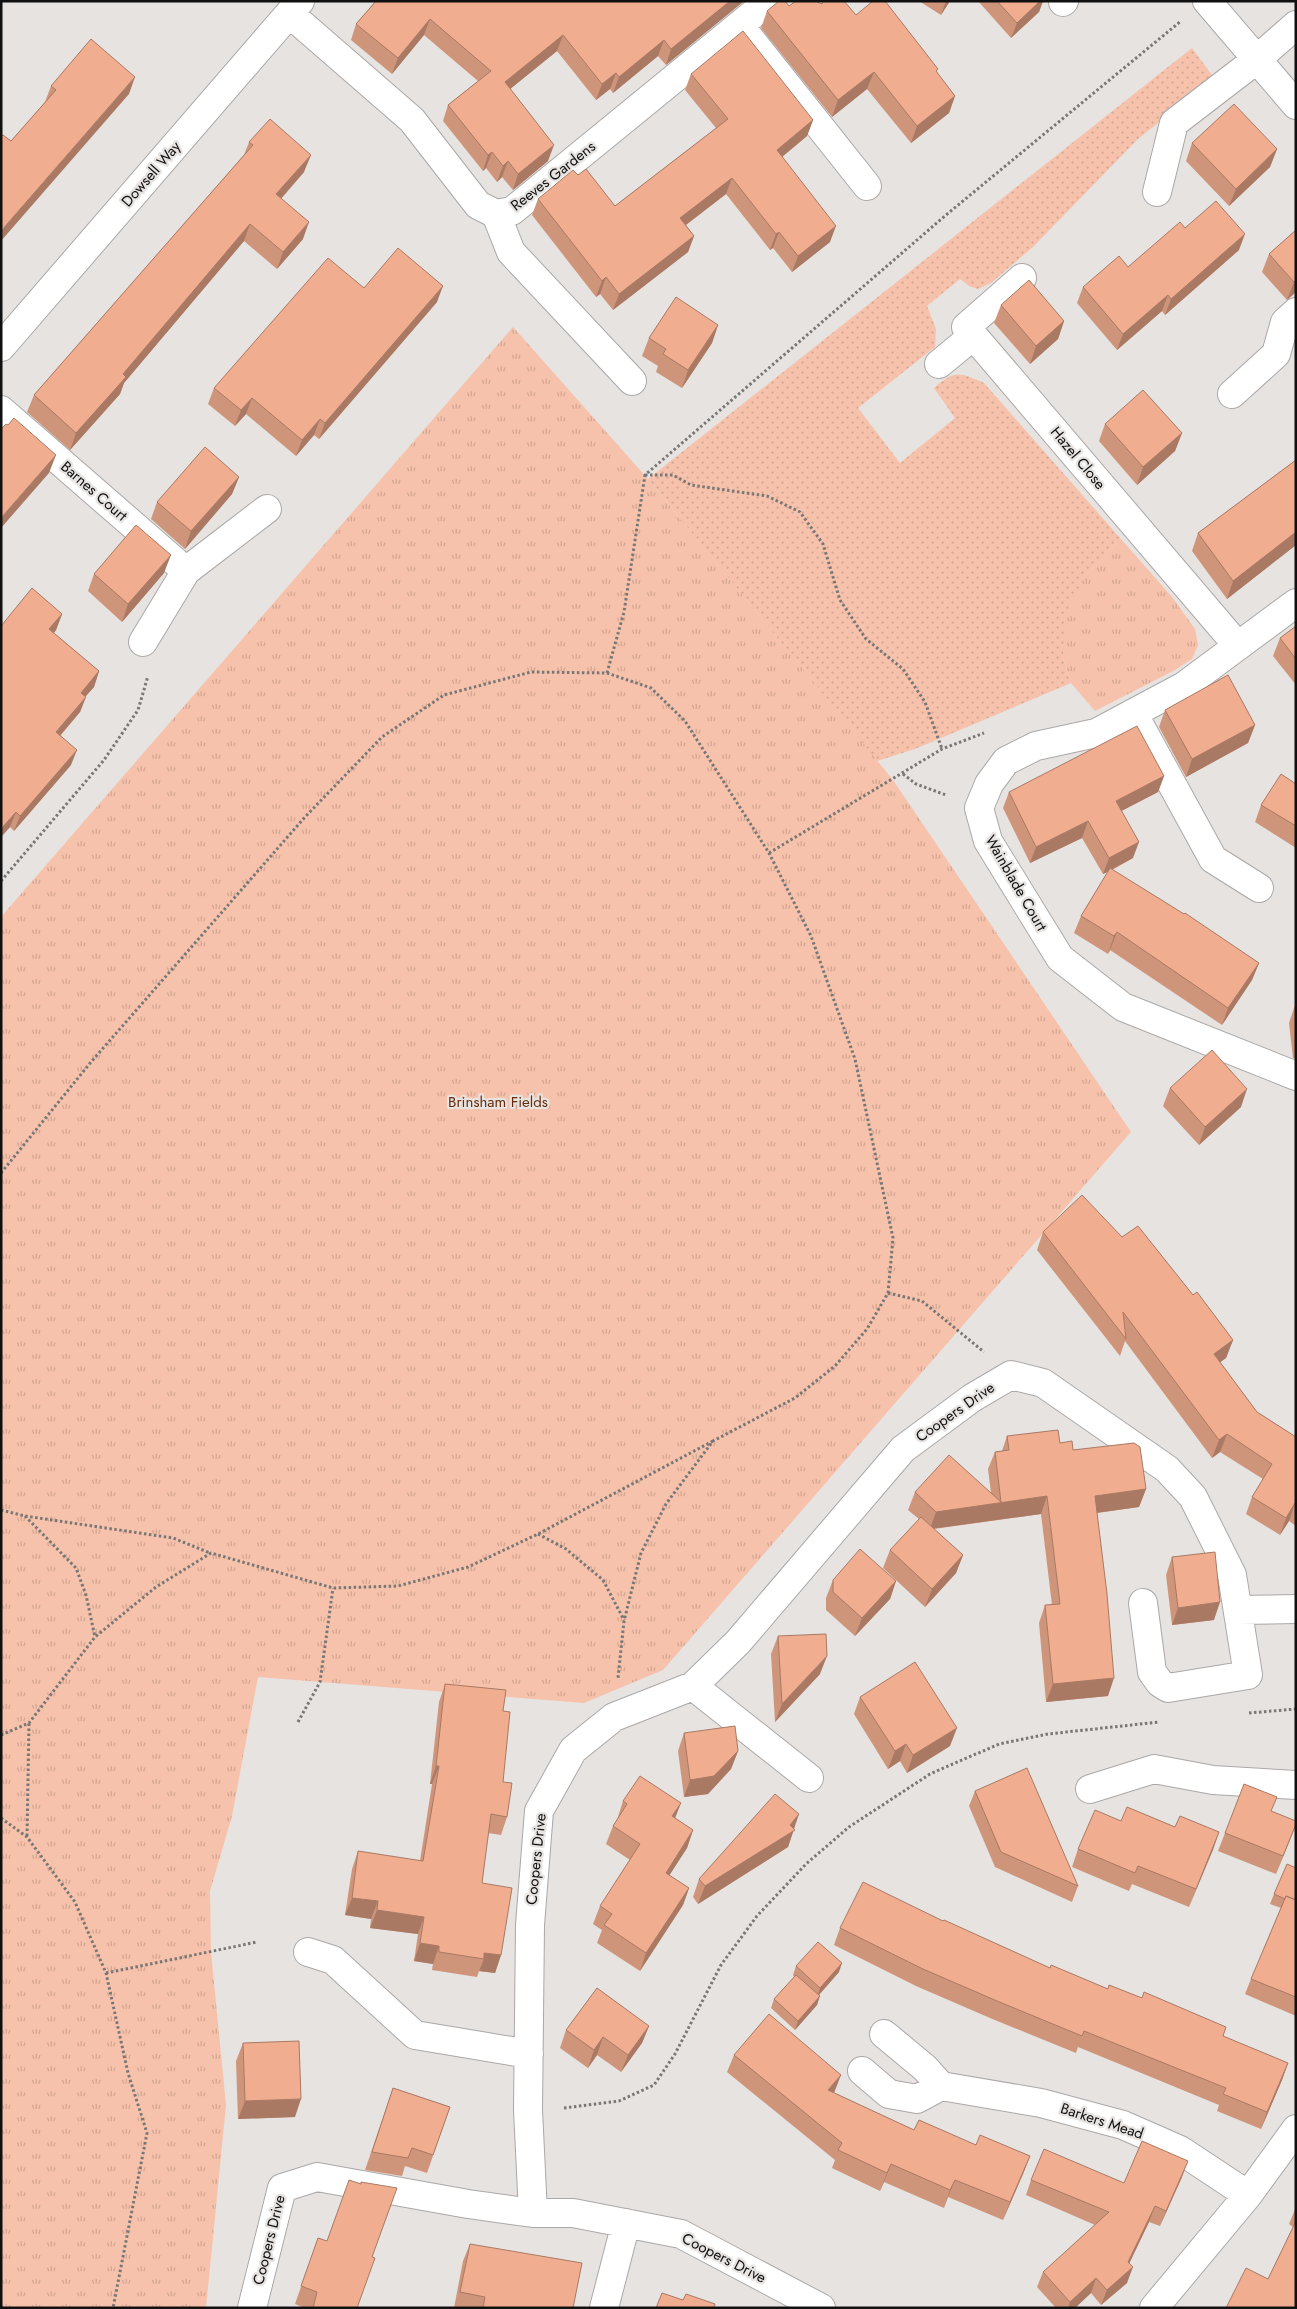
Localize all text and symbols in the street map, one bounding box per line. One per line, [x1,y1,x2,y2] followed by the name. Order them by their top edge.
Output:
[116,136,186,212] street label: Dowsell Way
[506,136,600,216] street label: Reeves Gardens
[1045,422,1111,494] street label: Hazel Close
[56,456,132,526] street label: Barnes Court
[980,831,1053,935] street label: Wainblade Court
[448,1091,548,1113] park label: Brinsham Fields
[911,1376,999,1447] street label: Coopers Drive
[520,1812,552,1906] street label: Coopers Drive
[1058,2097,1146,2145] street label: Barkers Mead
[247,2192,291,2287] street label: Coopers Drive
[678,2227,770,2289] street label: Coopers Drive

